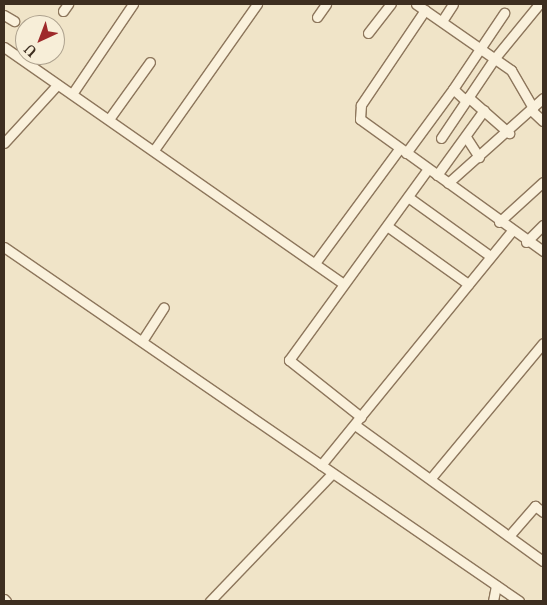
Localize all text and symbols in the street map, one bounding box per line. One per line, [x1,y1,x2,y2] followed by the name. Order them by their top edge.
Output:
[15,15,65,65] north arrow
[21,40,40,60] text: U

